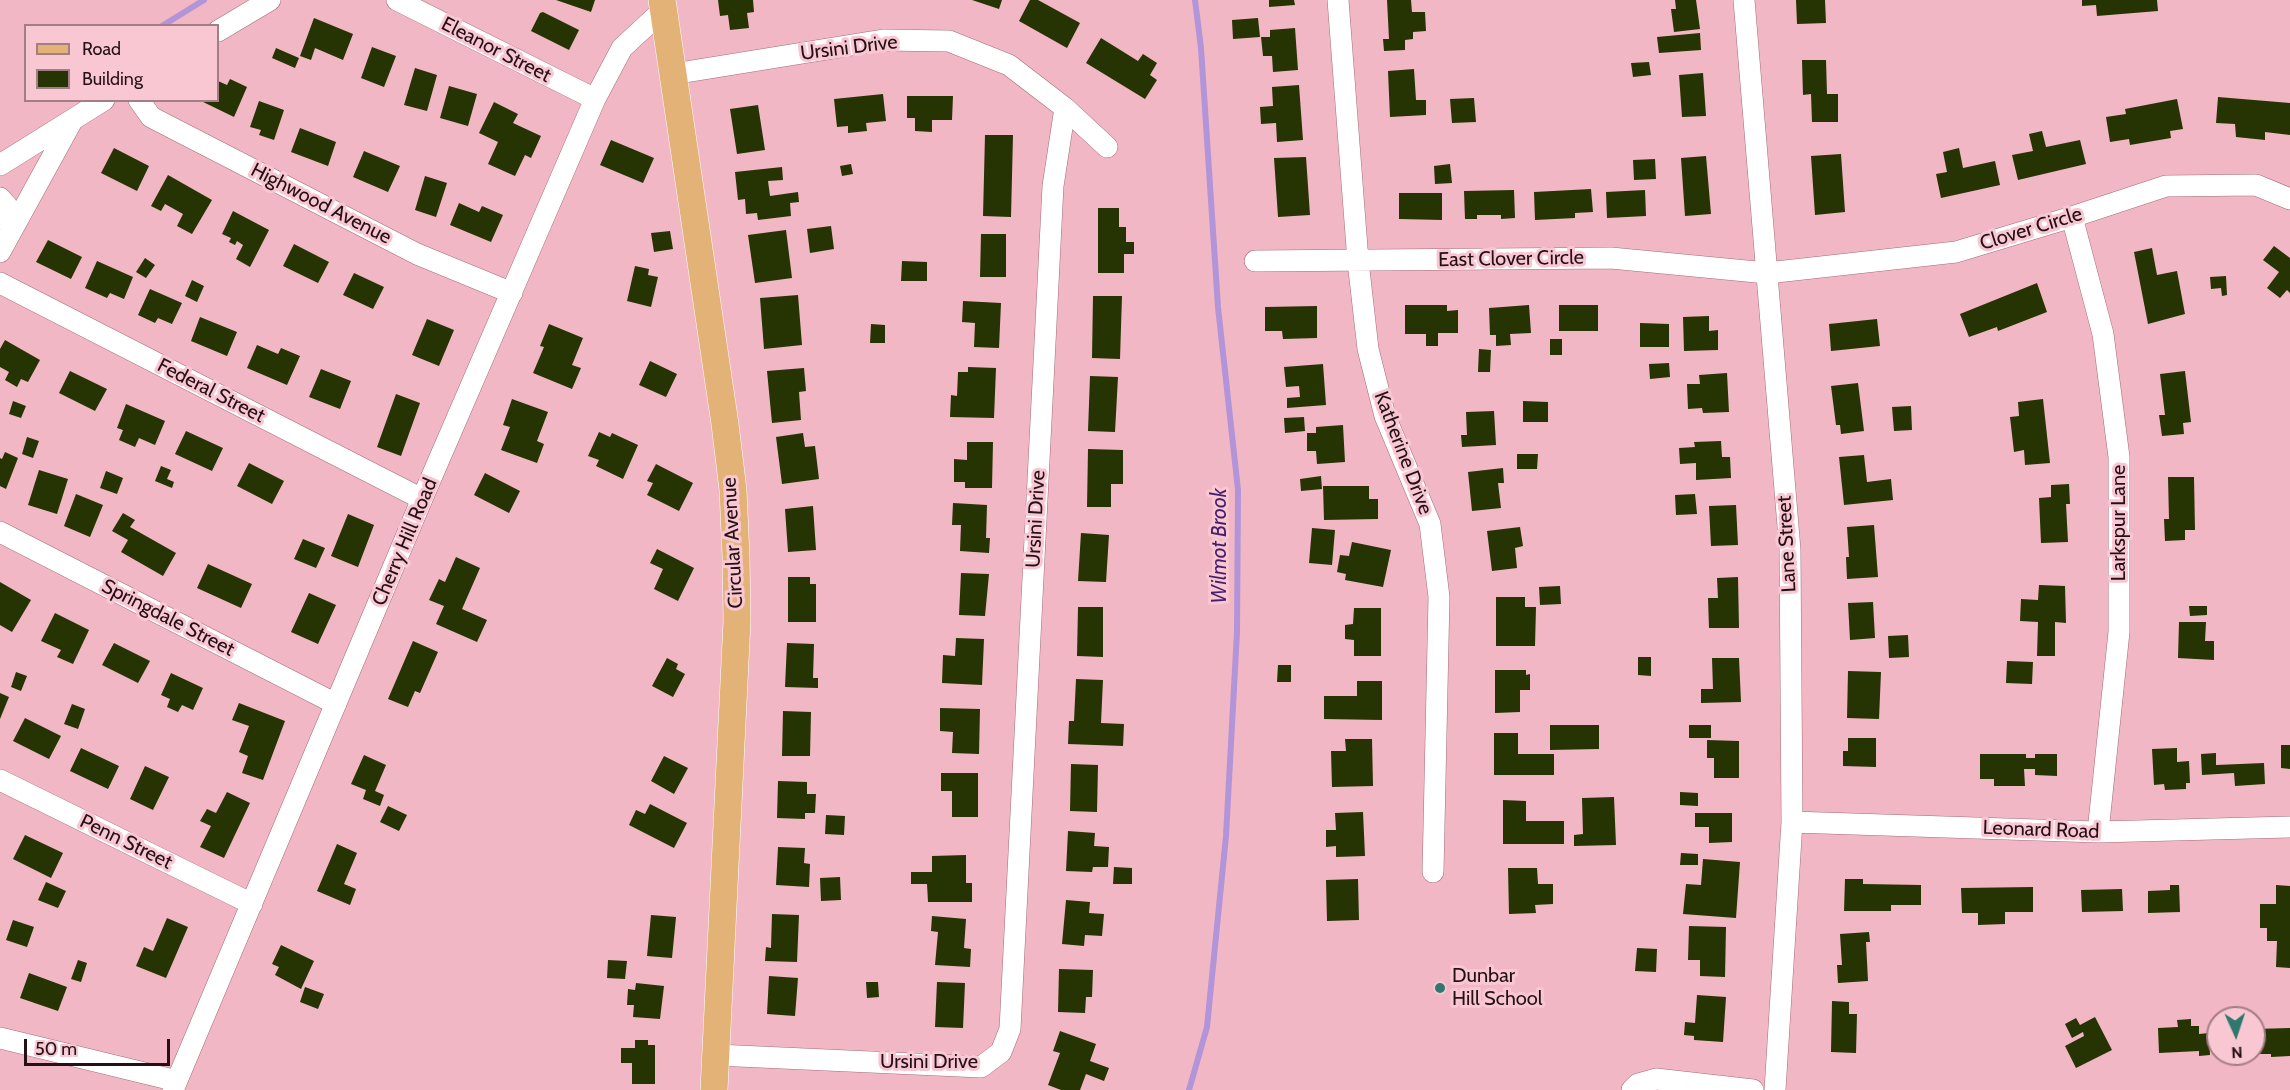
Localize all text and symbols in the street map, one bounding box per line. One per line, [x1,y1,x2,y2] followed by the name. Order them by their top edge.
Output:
[437,12,555,88] street label: Eleanor Street
[24,24,219,102] legend
[799,30,899,66] street label: Ursini Drive
[82,38,121,60] text: Road
[82,68,143,90] text: Building
[247,158,395,250] street label: Highwood Avenue
[1977,202,2085,256] street label: Clover Circle
[1438,246,1584,272] street label: East Clover Circle
[153,354,269,428] street label: Federal Street
[1369,388,1437,518] street label: Katherine Drive
[2107,465,2131,581] street label: Larkspur Lane
[1021,470,1051,568] street label: Ursini Drive
[367,475,443,609] street label: Cherry Hill Road
[718,477,748,609] street label: Circular Avenue
[1207,488,1233,604] water label: Wilmot Brook
[1772,495,1802,593] street label: Lane Street
[98,574,238,662] street label: Springdale Street
[76,809,176,875] street label: Penn Street
[1982,816,2100,844] street label: Leonard Road
[1452,964,1542,1011] place label: Dunbar Hill School
[1433,981,1447,995] marker: Dunbar Hill School
[2206,1006,2266,1066] north arrow
[27,1027,172,1065] scale bar
[35,1038,77,1060] text: 50 m
[2231,1043,2243,1062] text: N
[880,1050,978,1074] street label: Ursini Drive

